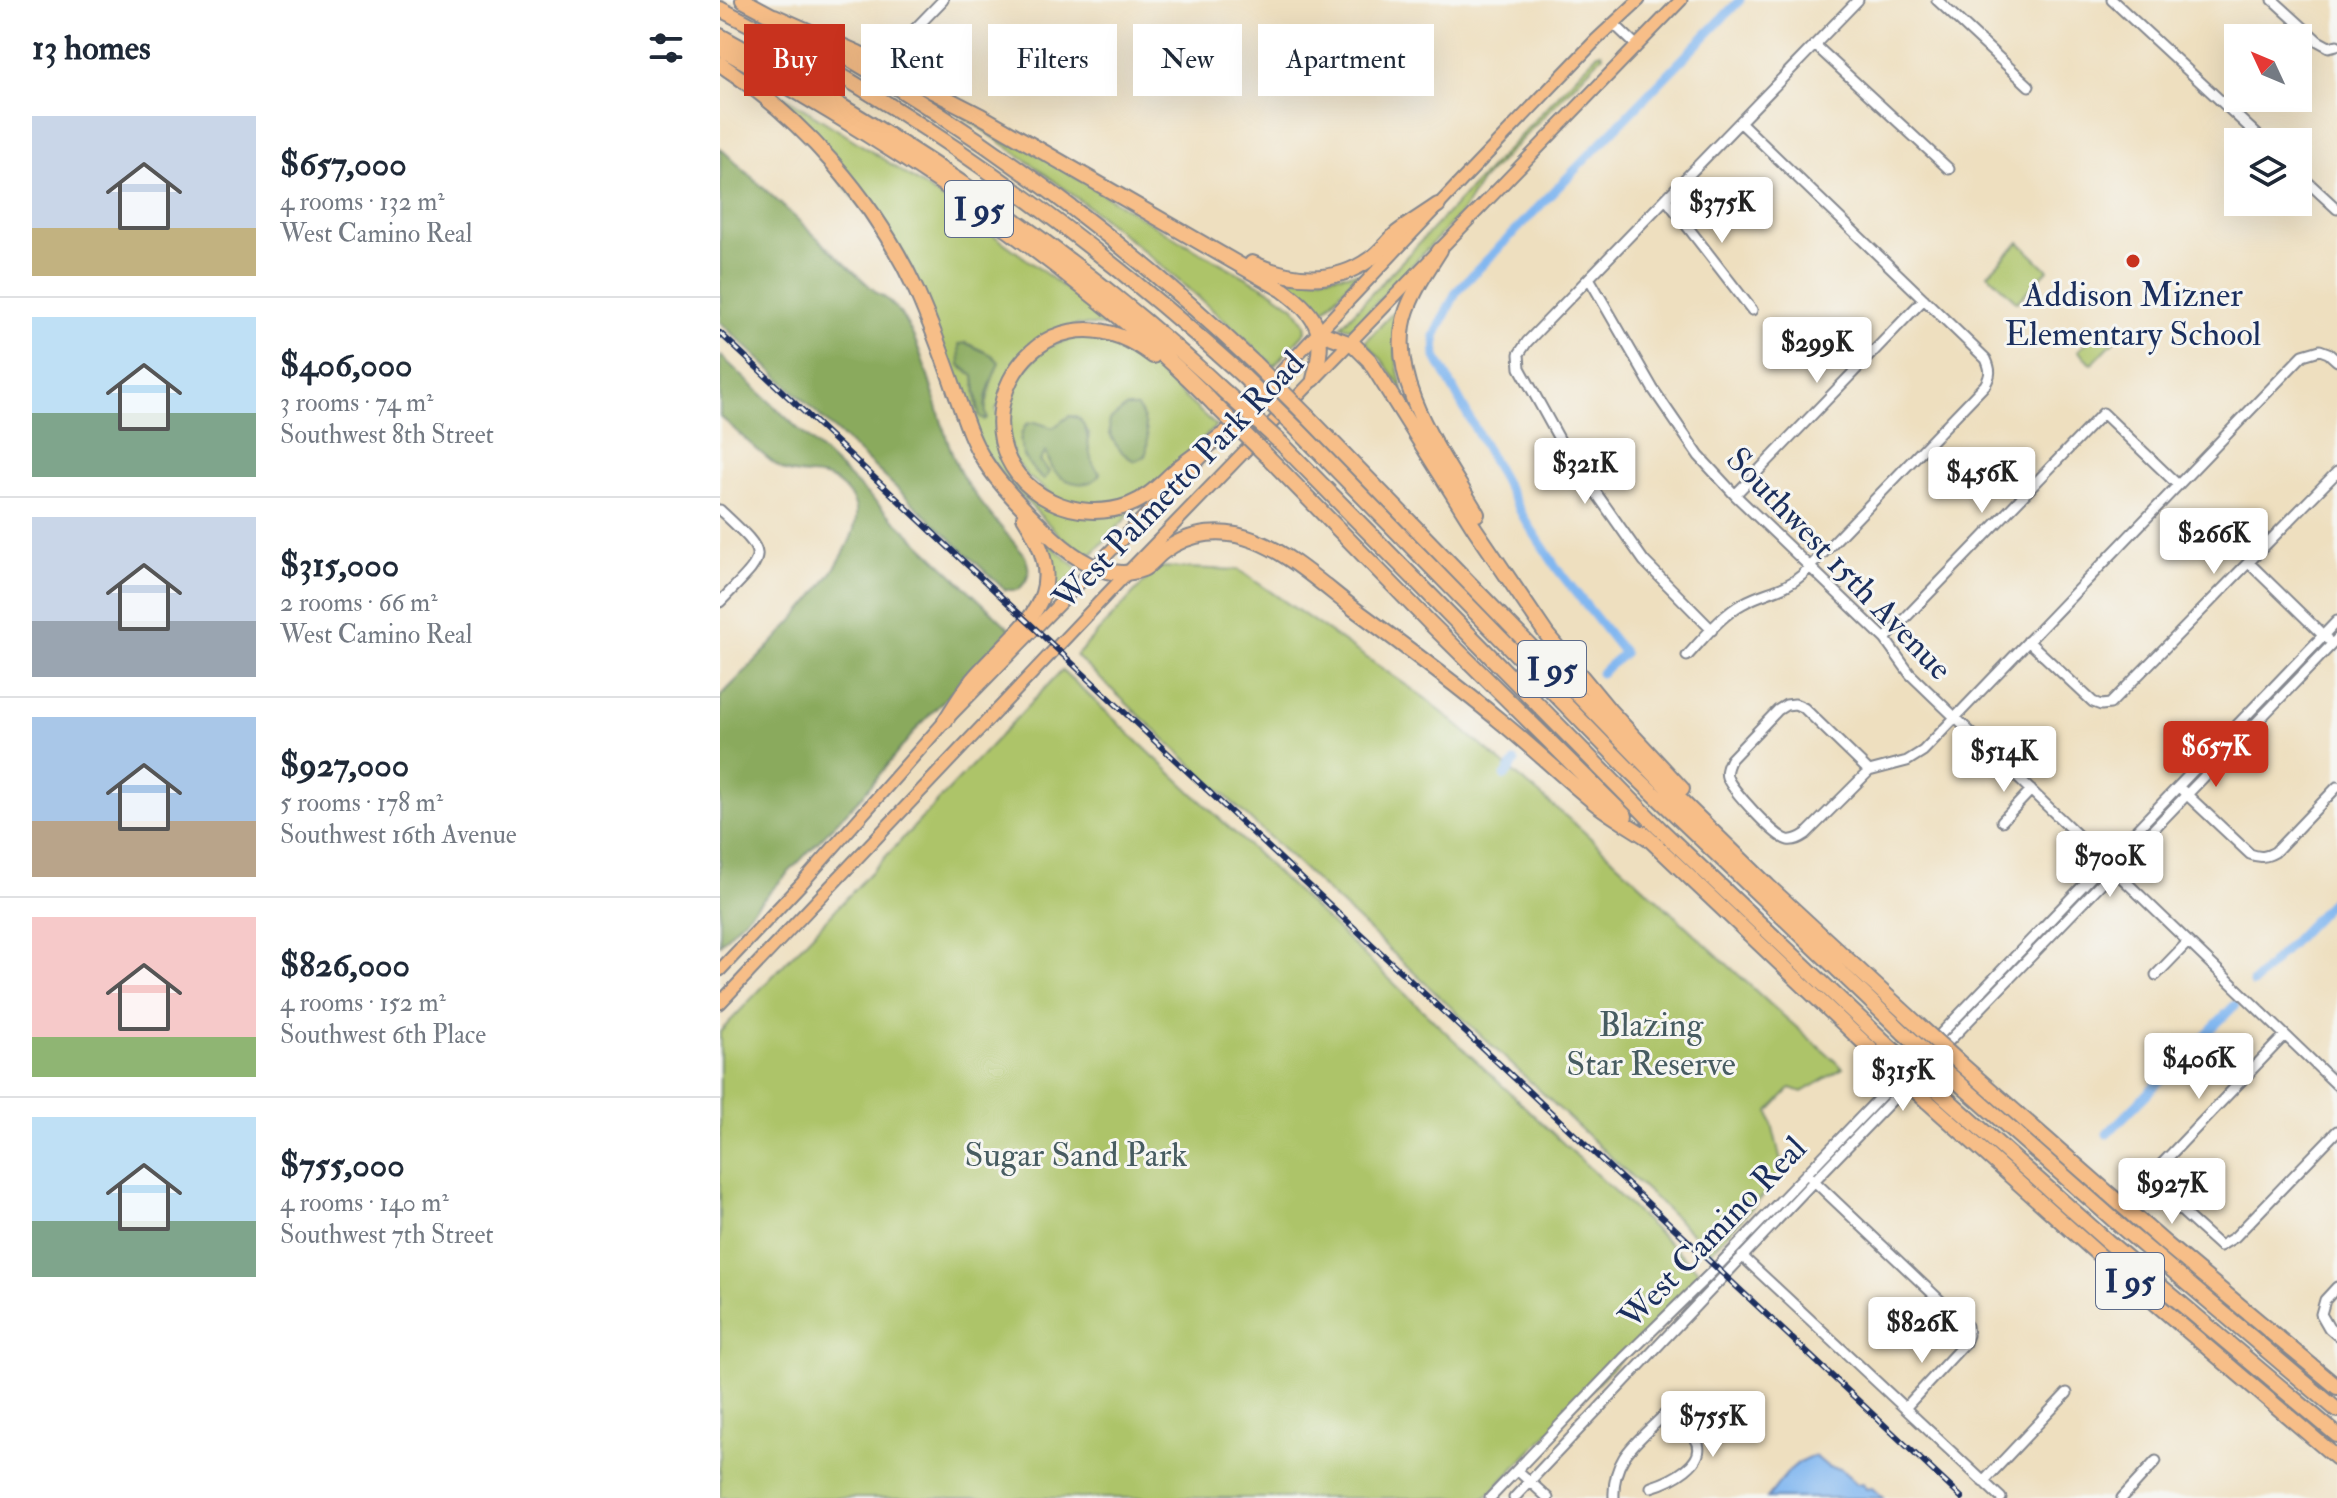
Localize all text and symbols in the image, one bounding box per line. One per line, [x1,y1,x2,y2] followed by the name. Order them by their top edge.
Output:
[744,24,845,96] chip: Buy
[861,24,972,96] chip: Rent
[988,24,1117,96] chip: Filters
[1133,24,1242,96] chip: New
[1258,24,1434,96] chip: Apartment
[2224,24,2312,112] north arrow
[2224,24,2312,216] map controls
[644,26,688,70] icon: filters
[32,27,151,70] text: 13 homes
[2224,128,2312,216] button: layers
[280,143,407,186] text: $657,000
[96,148,192,244] icon: home
[1666,177,1778,245] pin: $375K
[945,181,1013,237] road number: I 95
[280,186,445,218] text: 4 rooms · 132 m²
[1689,187,1755,219] text: $375K
[280,218,472,250] text: West Camino Real
[2124,252,2142,270] marker: Addison Mizner Elementary School
[2005,274,2262,356] place label: Addison Mizner Elementary School
[1761,317,1873,385] pin: $299K
[1781,327,1853,359] text: $299K
[1044,342,1314,620] street label: West Palmetto Park Road
[280,344,413,387] text: $406,000
[96,349,192,445] icon: home
[280,387,433,419] text: 3 rooms · 74 m²
[280,419,494,451] text: Southwest 8th Street
[1529,438,1641,506] pin: $321K
[1717,439,1961,690] street label: Southwest 15th Avenue
[1926,447,2038,515] pin: $456K
[1552,448,1618,480] text: $321K
[1946,457,2018,489] text: $456K
[2158,508,2270,576] pin: $266K
[2178,518,2250,550] text: $266K
[280,544,399,587] text: $315,000
[96,549,192,645] icon: home
[280,587,438,619] text: 2 rooms · 66 m²
[280,619,472,651] text: West Camino Real
[1518,641,1586,697] road number: I 95
[2160,721,2272,789] pin: $657K
[1948,726,2060,794] pin: $514K
[2181,731,2251,763] text: $657K
[1970,736,2038,768] text: $514K
[280,744,409,787] text: $927,000
[96,749,192,845] icon: home
[280,787,443,819] text: 5 rooms · 178 m²
[280,819,517,851] text: Southwest 16th Avenue
[2054,831,2166,899] pin: $700K
[2074,841,2146,873] text: $700K
[280,944,410,987] text: $826,000
[96,949,192,1045] icon: home
[280,987,446,1019] text: 4 rooms · 152 m²
[1566,1004,1736,1086] park label: Blazing Star Reserve
[280,1019,486,1051] text: Southwest 6th Place
[2143,1033,2255,1101] pin: $406K
[2162,1043,2236,1075] text: $406K
[1847,1045,1959,1113] pin: $315K
[1871,1055,1935,1087] text: $315K
[1609,1127,1816,1339] street label: West Camino Real
[965,1134,1188,1177] park label: Sugar Sand Park
[280,1144,405,1187] text: $755,000
[96,1149,192,1245] icon: home
[2116,1158,2228,1226] pin: $927K
[2136,1168,2208,1200] text: $927K
[280,1187,449,1219] text: 4 rooms · 140 m²
[280,1219,494,1251] text: Southwest 7th Street
[2096,1253,2164,1309] road number: I 95
[1866,1297,1978,1365] pin: $826K
[1886,1307,1958,1339] text: $826K
[1657,1391,1769,1459] pin: $755K
[1679,1401,1747,1433] text: $755K

